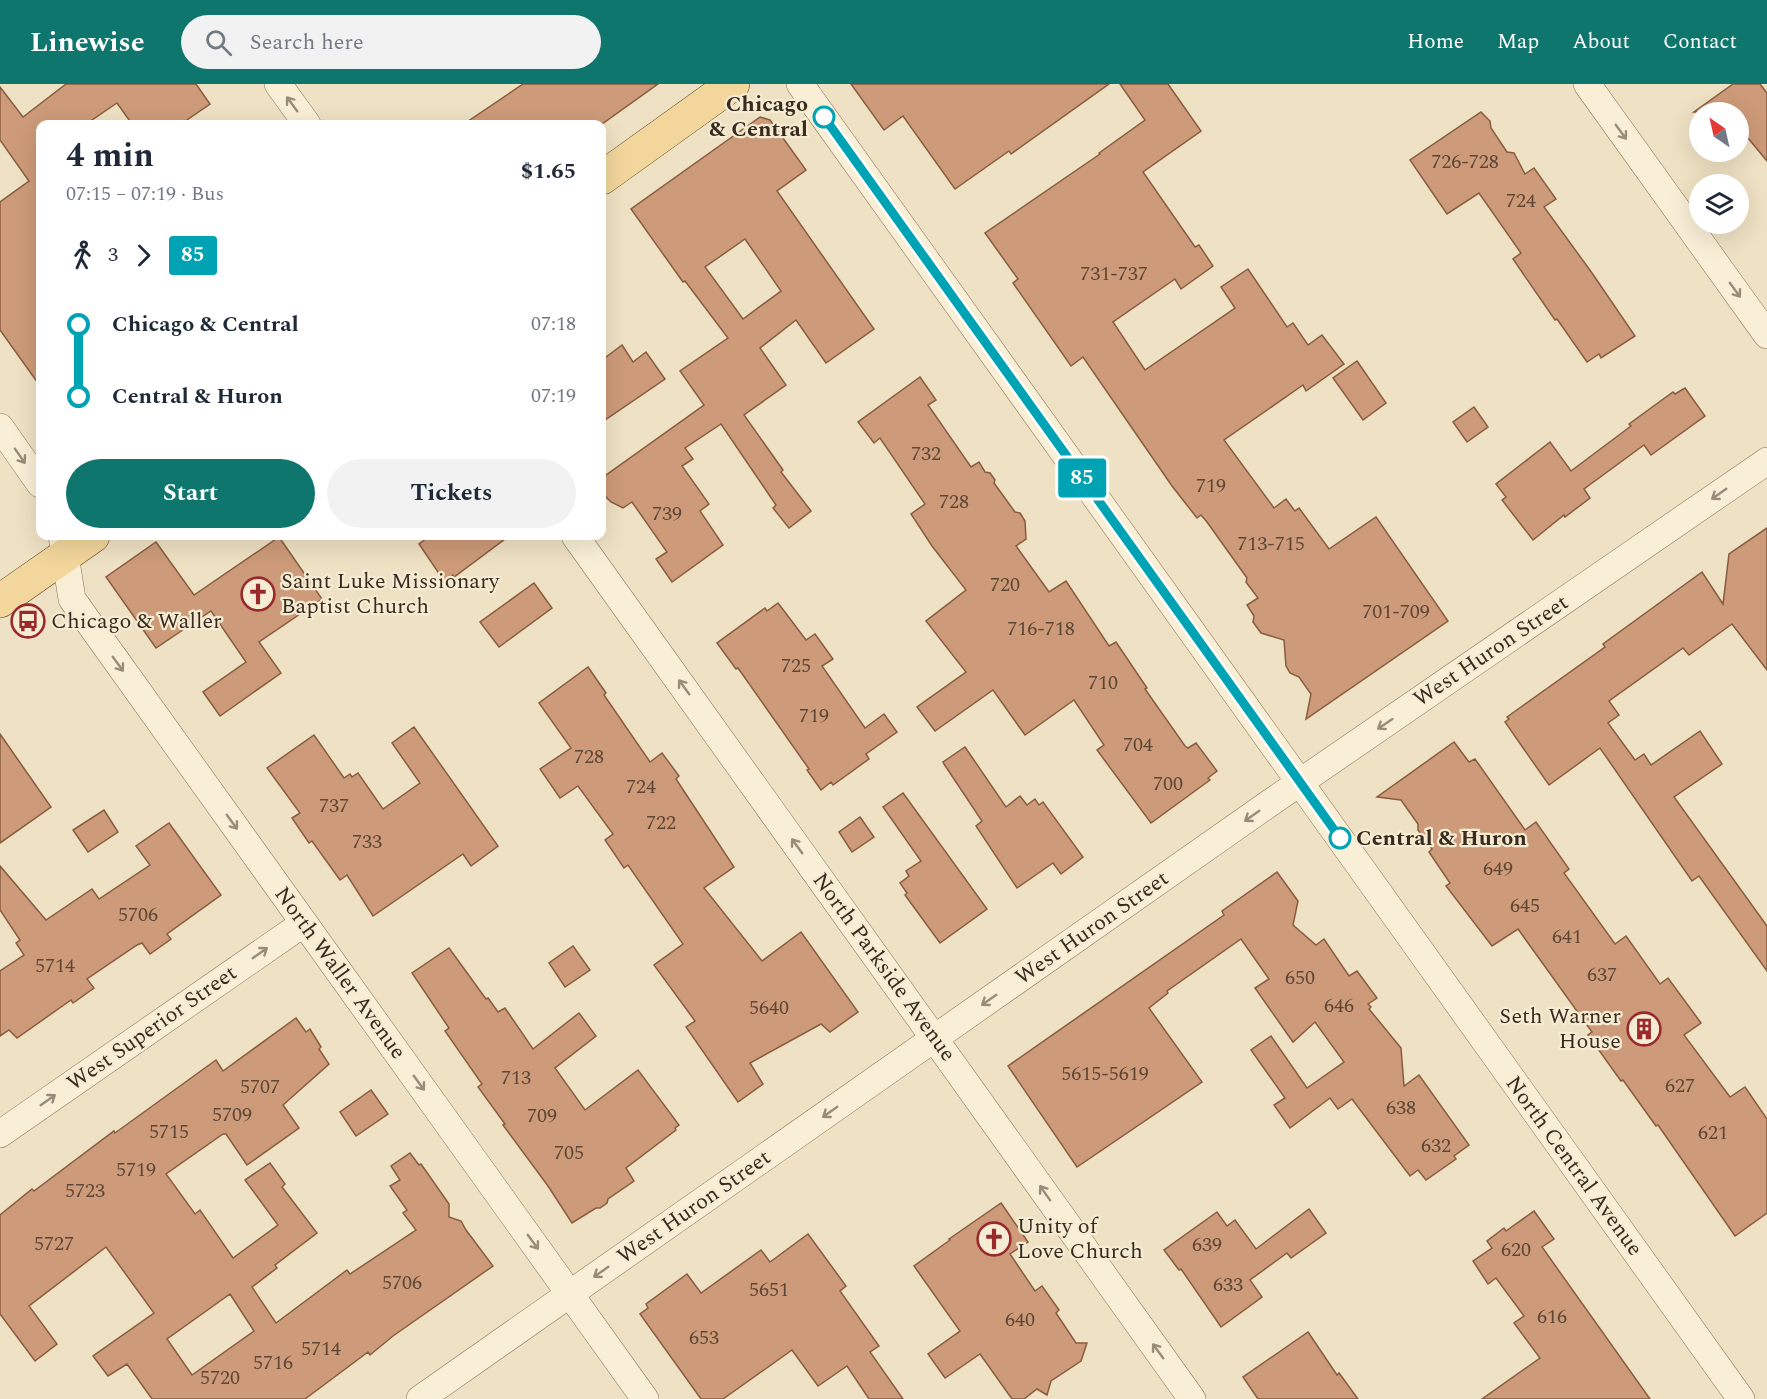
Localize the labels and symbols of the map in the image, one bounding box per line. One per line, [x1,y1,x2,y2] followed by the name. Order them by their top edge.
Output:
[709,88,808,146] place label: Chicago & Central
[286,97,298,113] one-way arrow
[1689,102,1749,162] north arrow
[813,106,835,128] marker: Chicago & Central
[1615,123,1628,139] one-way arrow
[1431,147,1499,177] house number: 726-728
[1506,186,1536,216] house number: 724
[1080,259,1148,289] house number: 731-737
[1729,282,1741,298] one-way arrow
[911,439,941,469] house number: 732
[14,447,26,463] one-way arrow
[1055,458,1109,498] line badge: 85
[1196,471,1226,501] house number: 719
[939,487,969,517] house number: 728
[1711,488,1727,500] one-way arrow
[652,499,682,529] house number: 739
[1237,529,1305,559] house number: 713-715
[281,565,501,623] place label: Saint Luke Missionary Baptist Church
[990,570,1020,600] house number: 720
[240,576,276,612] church icon: Saint Luke Missionary Baptist Church
[1407,587,1576,715] street label: West Huron Street
[1362,597,1430,627] house number: 701-709
[10,603,46,639] bus stop icon: Chicago & Waller
[51,605,222,638] place label: Chicago & Waller
[1007,614,1075,644] house number: 716-718
[781,651,811,681] house number: 725
[112,655,125,671] one-way arrow
[1088,668,1118,698] house number: 710
[678,680,690,696] one-way arrow
[799,701,829,731] house number: 719
[1378,718,1394,730] one-way arrow
[1123,730,1153,760] house number: 704
[574,742,604,772] house number: 728
[1153,769,1183,799] house number: 700
[626,772,656,802] house number: 724
[319,791,349,821] house number: 737
[646,808,676,838] house number: 722
[1244,810,1261,822] one-way arrow
[226,814,238,830] one-way arrow
[1356,822,1527,855] place label: Central & Huron
[352,827,382,857] house number: 733
[1329,827,1351,849] marker: Central & Huron
[791,839,803,855] one-way arrow
[1483,854,1513,884] house number: 649
[1008,862,1176,993] street label: West Huron Street
[804,866,964,1068] street label: North Parkside Avenue
[266,880,414,1066] street label: North Waller Avenue
[1510,891,1540,921] house number: 645
[118,900,158,930] house number: 5706
[1552,922,1582,952] house number: 641
[251,947,268,959] one-way arrow
[35,951,75,981] house number: 5714
[60,957,244,1099] street label: West Superior Street
[1587,960,1617,990] house number: 637
[1285,963,1315,993] house number: 650
[1324,991,1354,1021] house number: 646
[749,993,789,1023] house number: 5640
[982,994,998,1006] one-way arrow
[1499,1000,1621,1058] place label: Seth Warner House
[1626,1011,1662,1047] building icon: Seth Warner House
[1061,1059,1149,1089] house number: 5615-5619
[501,1063,531,1093] house number: 713
[1497,1069,1651,1263] street label: North Central Avenue
[1665,1071,1695,1101] house number: 627
[240,1072,280,1102] house number: 5707
[413,1075,425,1091] one-way arrow
[1386,1093,1416,1123] house number: 638
[39,1094,56,1106] one-way arrow
[212,1100,252,1130] house number: 5709
[527,1101,557,1131] house number: 709
[822,1106,838,1118] one-way arrow
[149,1117,189,1147] house number: 5715
[1698,1118,1728,1148] house number: 621
[1421,1131,1451,1161] house number: 632
[554,1138,584,1168] house number: 705
[610,1141,778,1272] street label: West Huron Street
[116,1155,156,1185] house number: 5719
[65,1176,105,1206] house number: 5723
[1039,1185,1051,1201] one-way arrow
[1017,1210,1143,1268] place label: Unity of Love Church
[976,1221,1012,1257] church icon: Unity of Love Church
[34,1229,74,1259] house number: 5727
[1192,1230,1222,1260] house number: 639
[526,1233,539,1249] one-way arrow
[1501,1235,1531,1265] house number: 620
[594,1266,610,1278] one-way arrow
[382,1268,422,1298] house number: 5706
[1213,1270,1243,1300] house number: 633
[749,1275,789,1305] house number: 5651
[1537,1302,1567,1332] house number: 616
[1005,1305,1035,1335] house number: 640
[689,1323,719,1353] house number: 653
[301,1334,341,1364] house number: 5714
[1152,1344,1164,1360] one-way arrow
[253,1348,293,1378] house number: 5716
[200,1363,240,1393] house number: 5720

